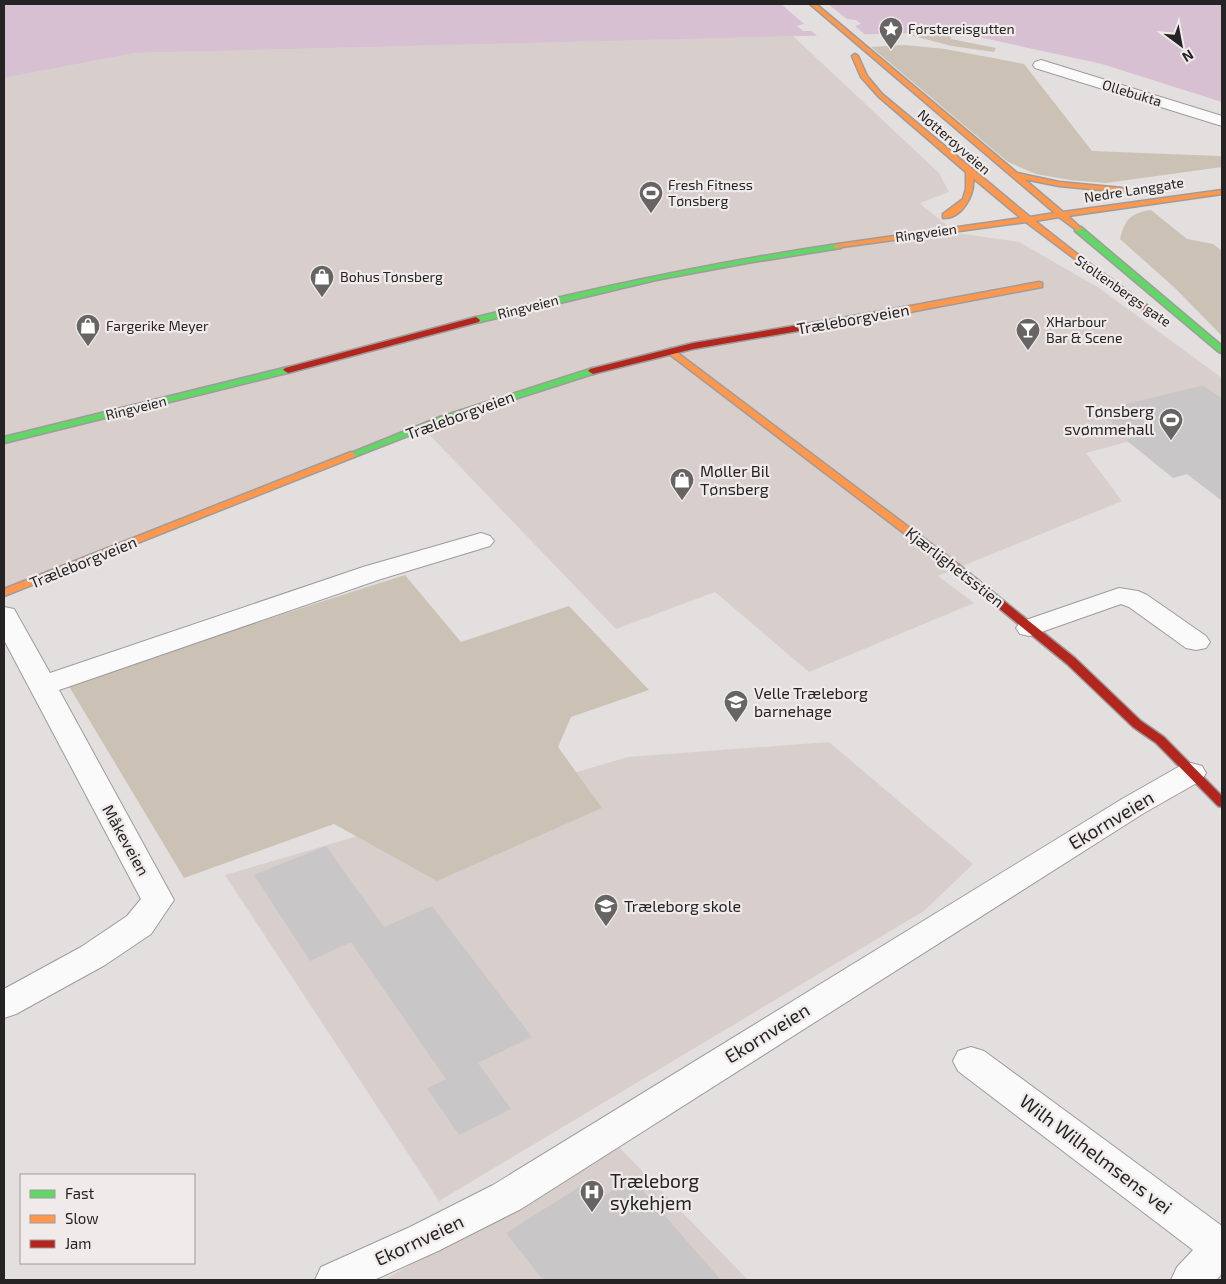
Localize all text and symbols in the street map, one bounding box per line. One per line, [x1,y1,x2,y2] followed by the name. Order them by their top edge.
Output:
[878,16,904,50] place icon: Førstereisgutten
[908,20,1015,37] place label: Førstereisgutten
[1156,20,1206,70] north arrow
[1179,47,1197,66] text: N
[1100,75,1164,110] street label: Ollebukta
[914,105,994,178] street label: Nøtterøyveien
[1083,173,1185,206] street label: Nedre Langgate
[668,176,753,209] place label: Fresh Fitness Tønsberg
[638,180,664,214] sports icon: Fresh Fitness Tønsberg
[894,220,958,245] street label: Ringveien
[1072,251,1175,330] street label: Stoltenbergs gate
[309,264,335,298] shop icon: Bohus Tønsberg
[340,268,443,285] place label: Bohus Tønsberg
[496,291,560,322] street label: Ringveien
[795,299,911,338] street label: Træleborgveien
[75,313,101,347] shop icon: Fargerike Meyer
[1046,313,1123,346] place label: XHarbour Bar & Scene
[106,317,209,334] place label: Fargerike Meyer
[1015,317,1041,351] bar icon: XHarbour Bar & Scene
[403,386,517,443] street label: Træleborgveien
[104,392,168,423] street label: Ringveien
[1064,401,1154,438] place label: Tønsberg svømmehall
[1158,407,1184,441] sports icon: Tønsberg svømmehall
[700,461,770,498] place label: Møller Bil Tønsberg
[669,467,695,501] shop icon: Møller Bil Tønsberg
[902,522,1008,612] street label: Kjærlighetsstien
[26,531,139,592] street label: Træleborgveien
[754,683,868,720] place label: Velle Træleborg barnehage
[723,689,749,723] school or university icon: Velle Træleborg barnehage
[1064,785,1158,854] street label: Ekornveien
[99,801,154,879] street label: Måkeveien
[593,893,619,927] school or university icon: Træleborg skole
[624,896,741,915] place label: Træleborg skole
[720,997,813,1068] street label: Ekornveien
[1016,1089,1177,1218] street label: Wilh Wilhelmsens vei
[610,1169,699,1214] place label: Træleborg sykehjem
[20,1174,195,1264] legend
[579,1179,605,1213] hospital icon: Træleborg sykehjem
[65,1184,95,1202] text: Fast
[65,1209,99,1227] text: Slow
[371,1209,467,1270] street label: Ekornveien
[65,1234,91,1252] text: Jam

